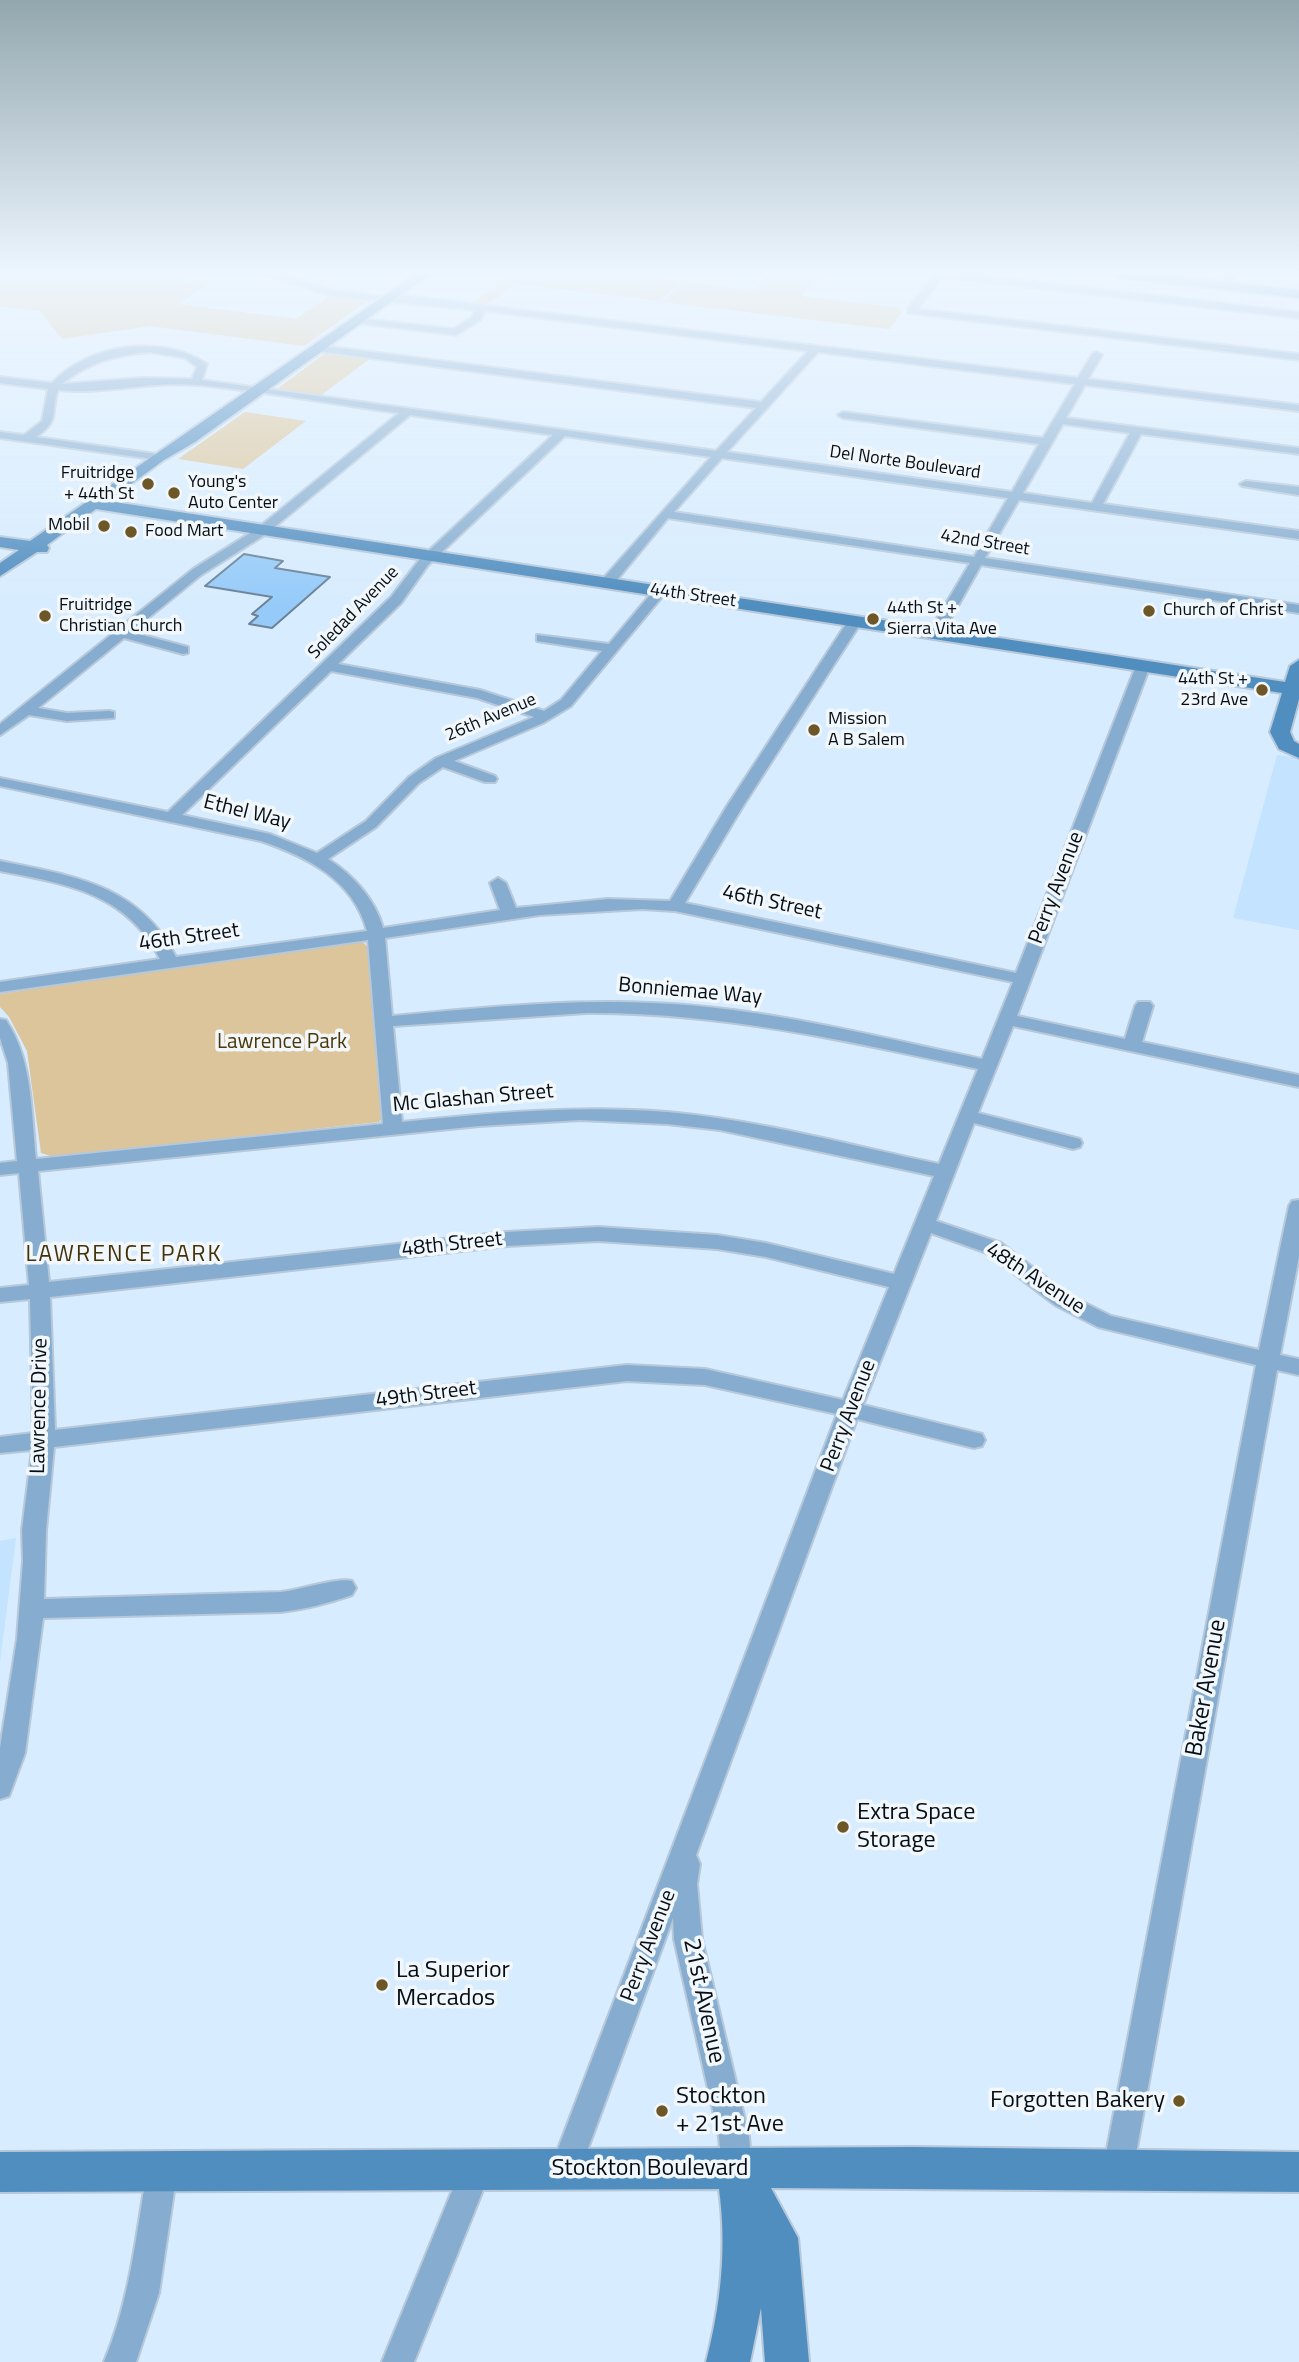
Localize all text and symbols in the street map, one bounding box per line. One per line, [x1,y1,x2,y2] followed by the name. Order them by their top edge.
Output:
[828,442,982,484] street label: Del Norte Boulevard
[61,463,134,505] place label: Fruitridge + 44th St
[188,472,278,514] place label: Young's Auto Center
[140,476,156,492] marker: Fruitridge + 44th St
[166,485,182,501] marker: Young's Auto Center
[48,515,90,537] place label: Mobil
[96,518,112,534] marker: Mobil
[145,521,223,543] place label: Food Mart
[123,524,139,540] marker: Food Mart
[939,525,1031,561] street label: 42nd Street
[304,562,404,664] street label: Soledad Avenue
[649,579,737,613] street label: 44th Street
[59,595,182,638] place label: Fruitridge Christian Church
[887,598,997,640] place label: 44th St + Sierra Vita Ave
[1163,600,1283,622] place label: Church of Christ
[1141,603,1157,619] marker: Church of Christ
[37,608,53,624] marker: Fruitridge Christian Church
[865,611,881,627] marker: 44th St + Sierra Vita Ave
[1178,669,1248,712] place label: 44th St + 23rd Ave
[1254,682,1270,698] marker: 44th St + 23rd Ave
[442,689,540,747] street label: 26th Avenue
[828,709,905,752] place label: Mission A B Salem
[806,722,822,738] marker: Mission A B Salem
[201,790,293,836] street label: Ethel Way
[1024,828,1090,948] street label: Perry Avenue
[720,880,824,926] street label: 46th Street
[137,918,241,958] street label: 46th Street
[617,973,763,1011] street label: Bonniemae Way
[217,1030,347,1056] park label: Lawrence Park
[392,1079,554,1119] street label: Mc Glashan Street
[400,1227,504,1263] street label: 48th Street
[981,1238,1089,1320] street label: 48th Avenue
[27,1241,221,1269] district label: LAWRENCE PARK
[26,1338,54,1474] street label: Lawrence Drive
[816,1356,882,1476] street label: Perry Avenue
[374,1376,478,1414] street label: 49th Street
[1181,1617,1233,1759] street label: Baker Avenue
[857,1799,975,1855] place label: Extra Space Storage
[835,1819,851,1835] marker: Extra Space Storage
[616,1886,682,2006] street label: Perry Avenue
[676,1936,730,2066] street label: 21st Avenue
[396,1957,510,2013] place label: La Superior Mercados
[374,1977,390,1993] marker: La Superior Mercados
[676,2083,784,2139] place label: Stockton + 21st Ave
[990,2087,1165,2115] place label: Forgotten Bakery
[1171,2093,1187,2109] marker: Forgotten Bakery
[654,2103,670,2119] marker: Stockton + 21st Ave
[552,2155,748,2183] street label: Stockton Boulevard

